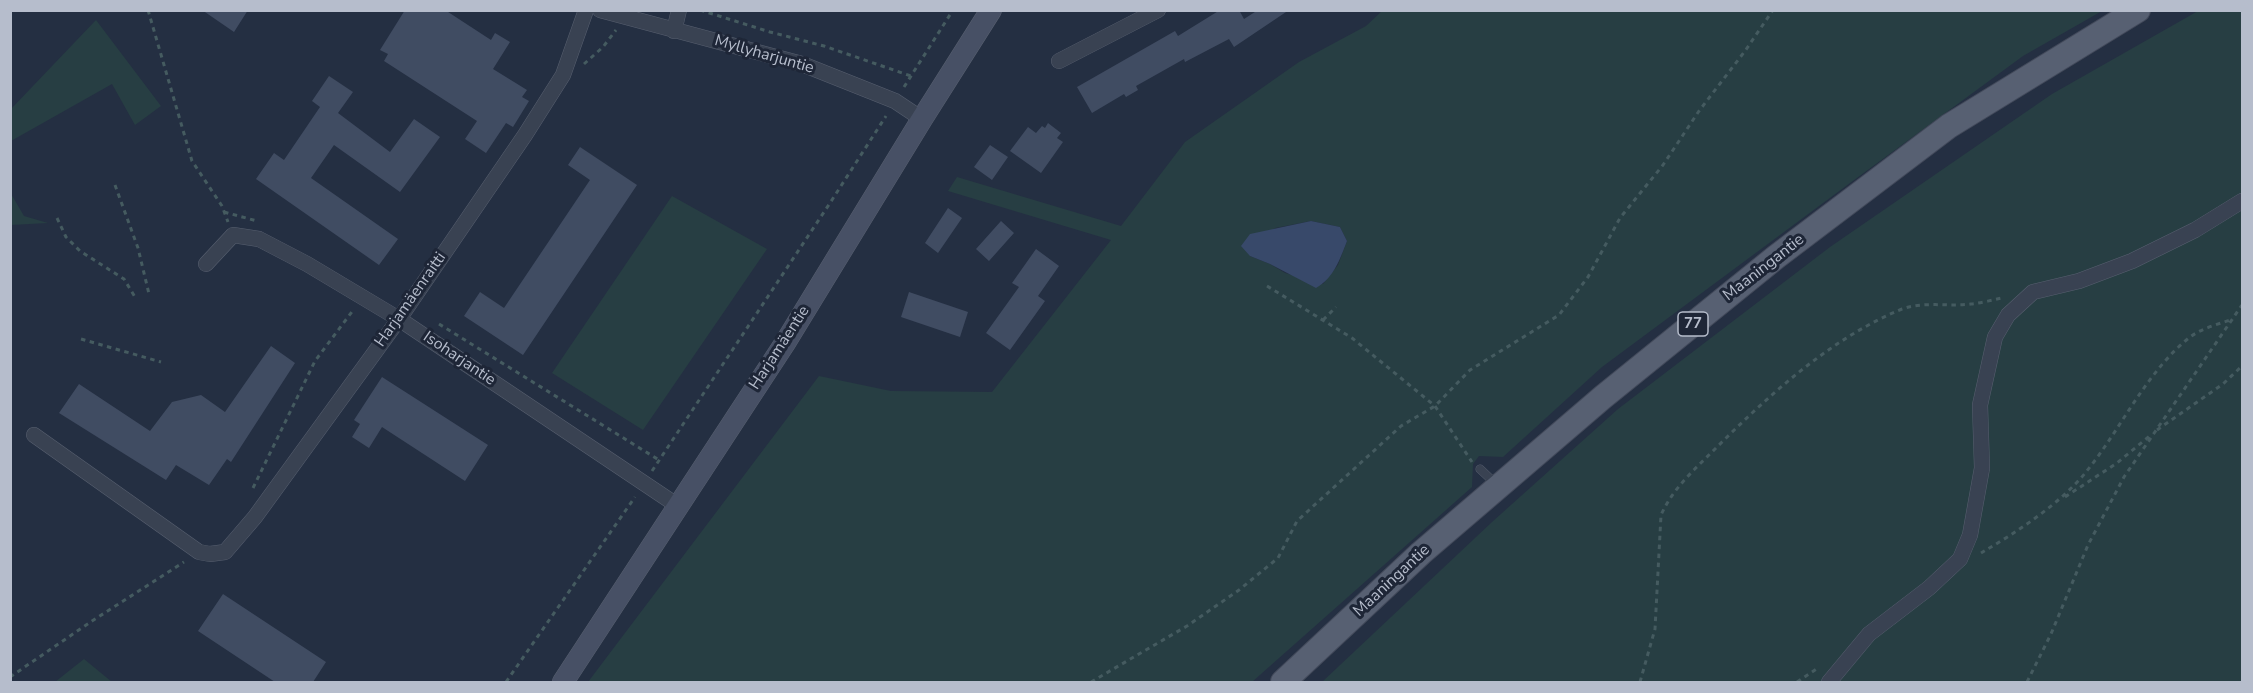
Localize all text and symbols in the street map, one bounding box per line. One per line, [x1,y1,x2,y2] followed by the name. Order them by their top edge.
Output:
[712,32,816,78] street label: Myllyharjuntie
[1720,230,1808,306] street label: Maaningantie
[371,249,451,351] street label: Harjamäenraitti
[746,302,814,394] street label: Harjamäentie
[1678,312,1708,336] road number: 77
[419,328,499,390] street label: Isoharjantie
[1350,541,1434,621] street label: Maaningantie

